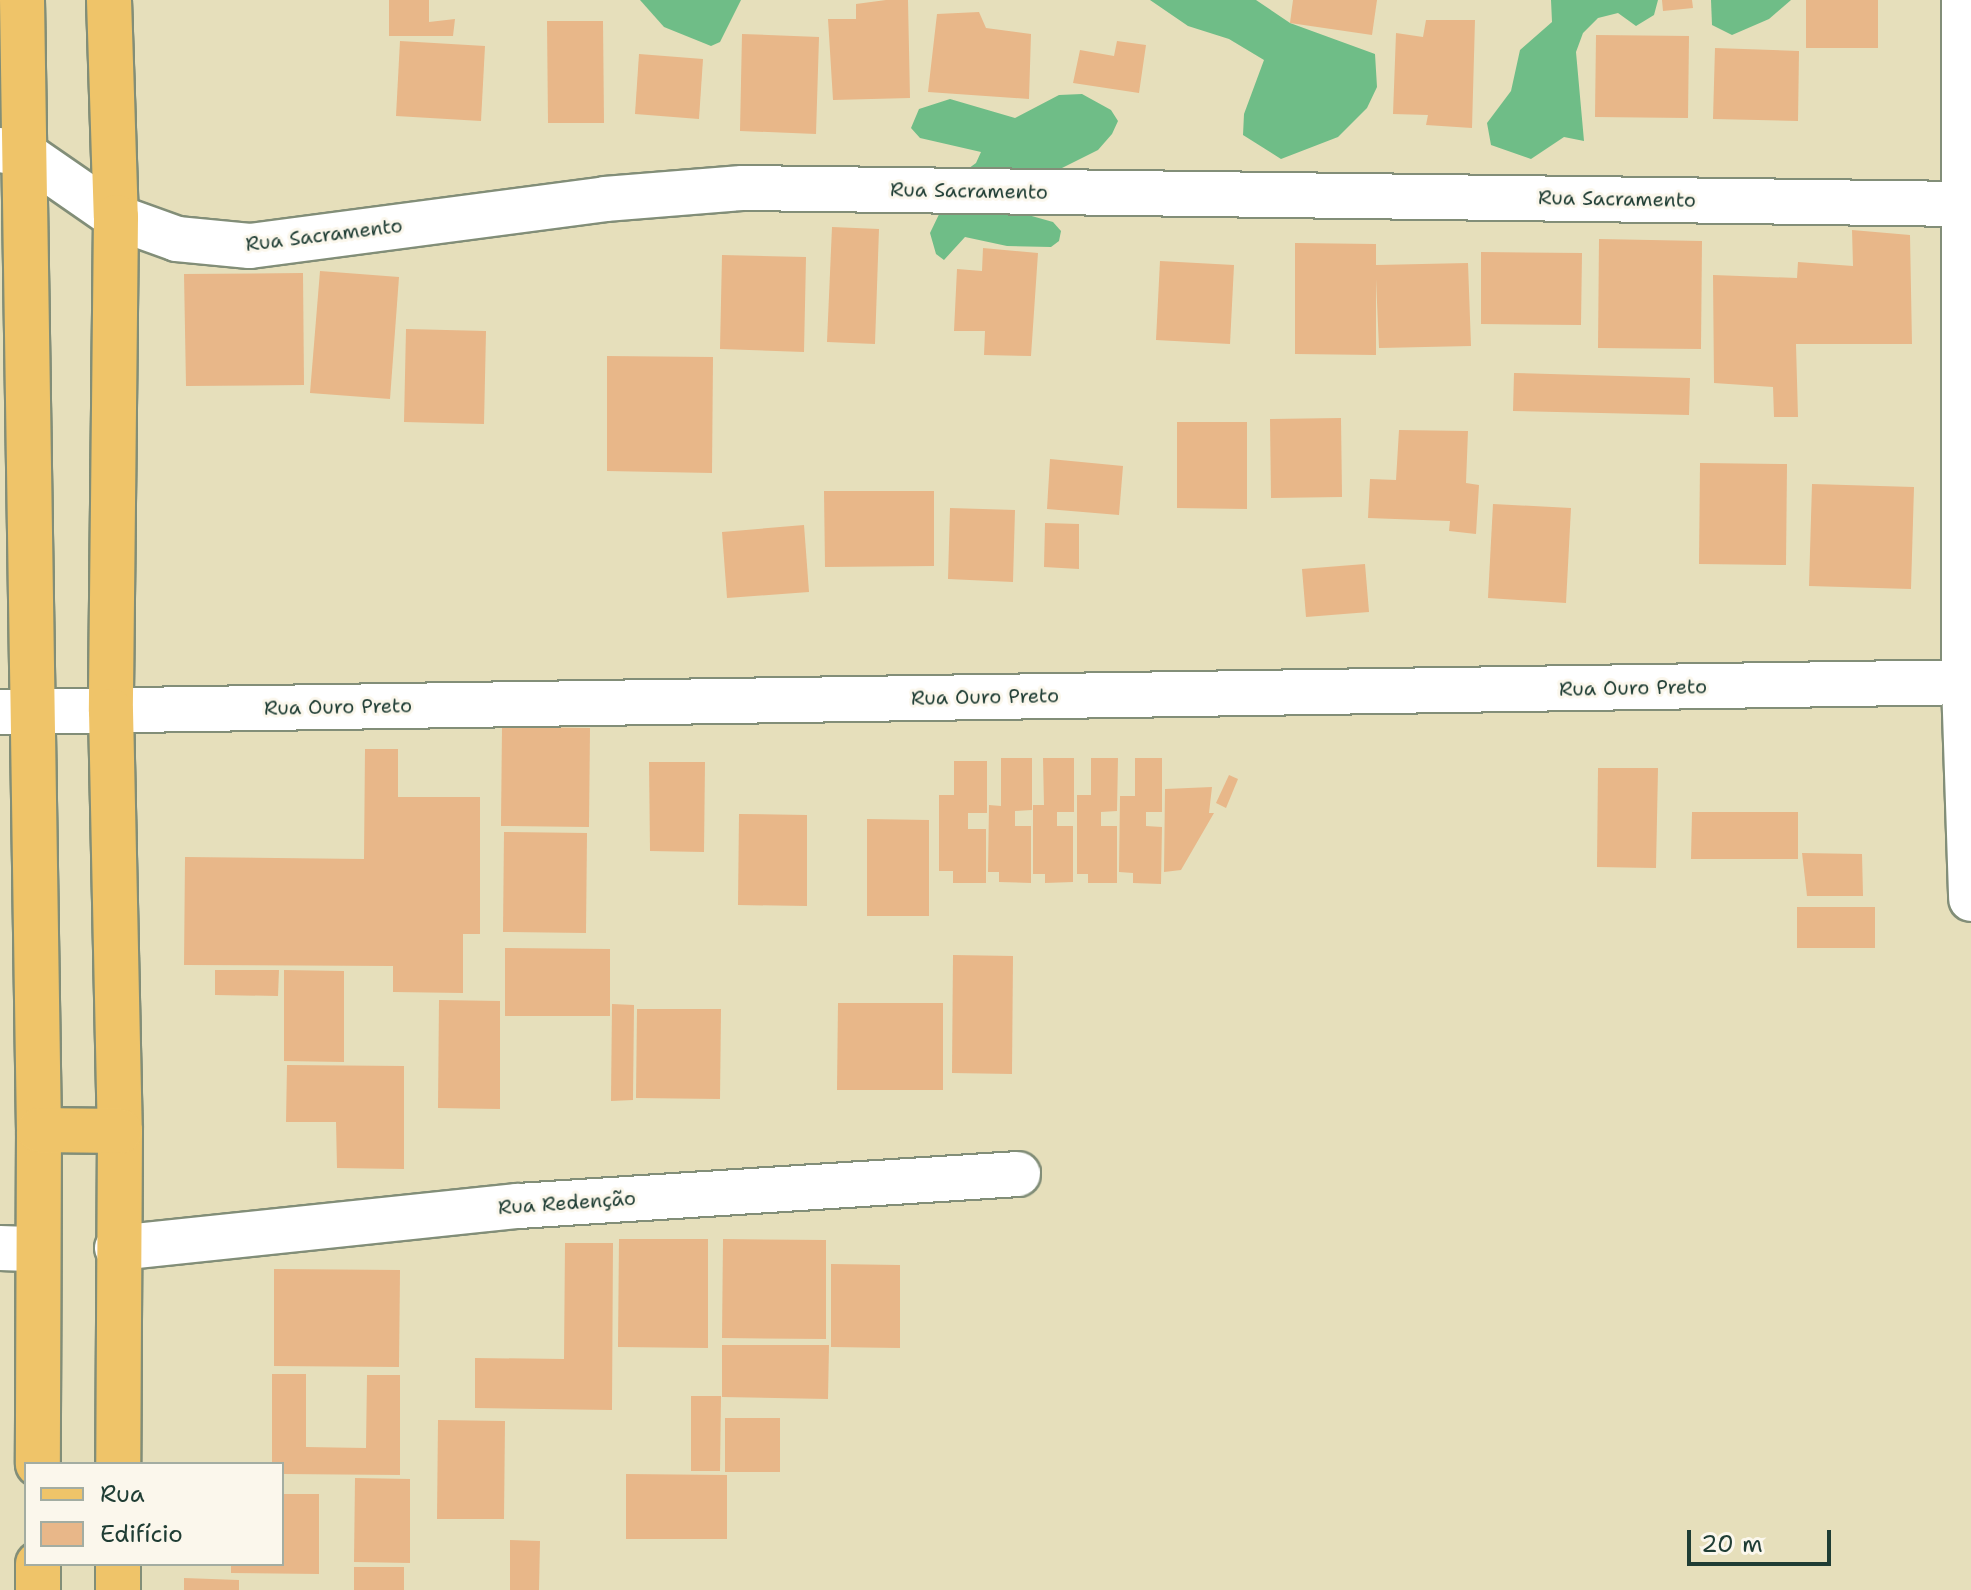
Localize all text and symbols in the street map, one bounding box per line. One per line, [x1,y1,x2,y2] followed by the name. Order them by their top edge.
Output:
[890,178,1048,204] street label: Rua Sacramento
[1538,186,1696,212] street label: Rua Sacramento
[244,213,404,257] street label: Rua Sacramento
[1559,675,1707,701] street label: Rua Ouro Preto
[911,684,1059,710] street label: Rua Ouro Preto
[264,694,412,720] street label: Rua Ouro Preto
[497,1186,637,1220] street label: Rua Redenção
[24,1462,284,1566] legend
[100,1478,145,1510] text: Rua
[1691,1514,1835,1564] scale bar
[100,1518,183,1550] text: Edifício
[1701,1528,1763,1560] text: 20 m

